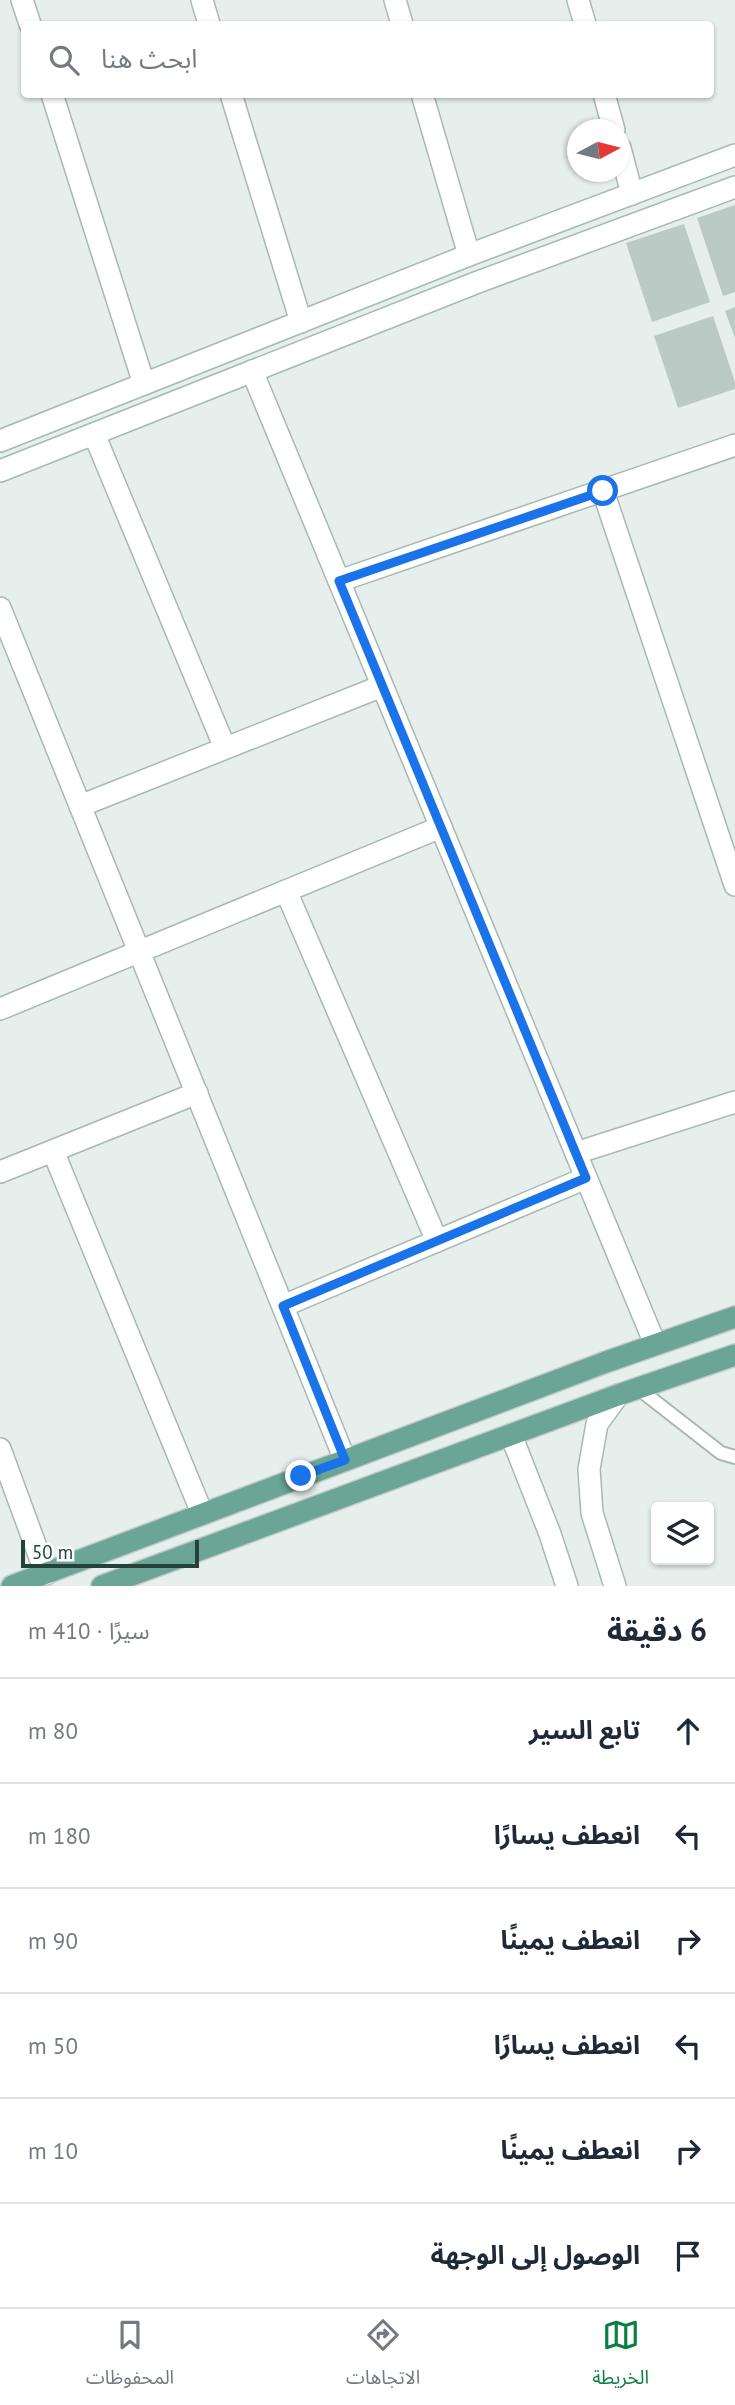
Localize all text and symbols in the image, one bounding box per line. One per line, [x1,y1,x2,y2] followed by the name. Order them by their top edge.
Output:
[21,21,714,98] search box
[45,41,83,79] icon: search
[101,42,198,75] text: ابحث هنا
[567,119,630,182] north arrow
[587,475,618,506] route start
[285,1460,316,1491] route end
[651,1502,714,1565] map controls
[651,1502,714,1565] button: layers
[21,1537,200,1569] scale bar
[32,1540,73,1564] text: 50 m
[607,1610,707,1649] text: 6 دقيقة
[28,1616,150,1645] text: سيرًا · 410 m
[669,1712,707,1750] icon: ahead
[529,1713,640,1746] text: تابع السير
[28,1716,78,1745] text: 80 m
[669,1817,707,1855] icon: left
[494,1818,640,1851] text: انعطف يسارًا
[28,1821,90,1850] text: 180 m
[669,1922,707,1960] icon: right
[500,1923,640,1956] text: انعطف يمينًا
[28,1926,78,1955] text: 90 m
[669,2027,707,2065] icon: left
[494,2028,640,2061] text: انعطف يسارًا
[28,2031,78,2060] text: 50 m
[669,2132,707,2170] icon: right
[500,2133,640,2166] text: انعطف يمينًا
[28,2136,78,2165] text: 10 m
[669,2237,707,2275] icon: arrive
[431,2238,640,2271] text: الوصول إلى الوجهة
[86,2316,174,2398] tab: المحفوظات
[346,2316,420,2398] tab: الاتجاهات
[592,2316,649,2398] tab: الخريطة

